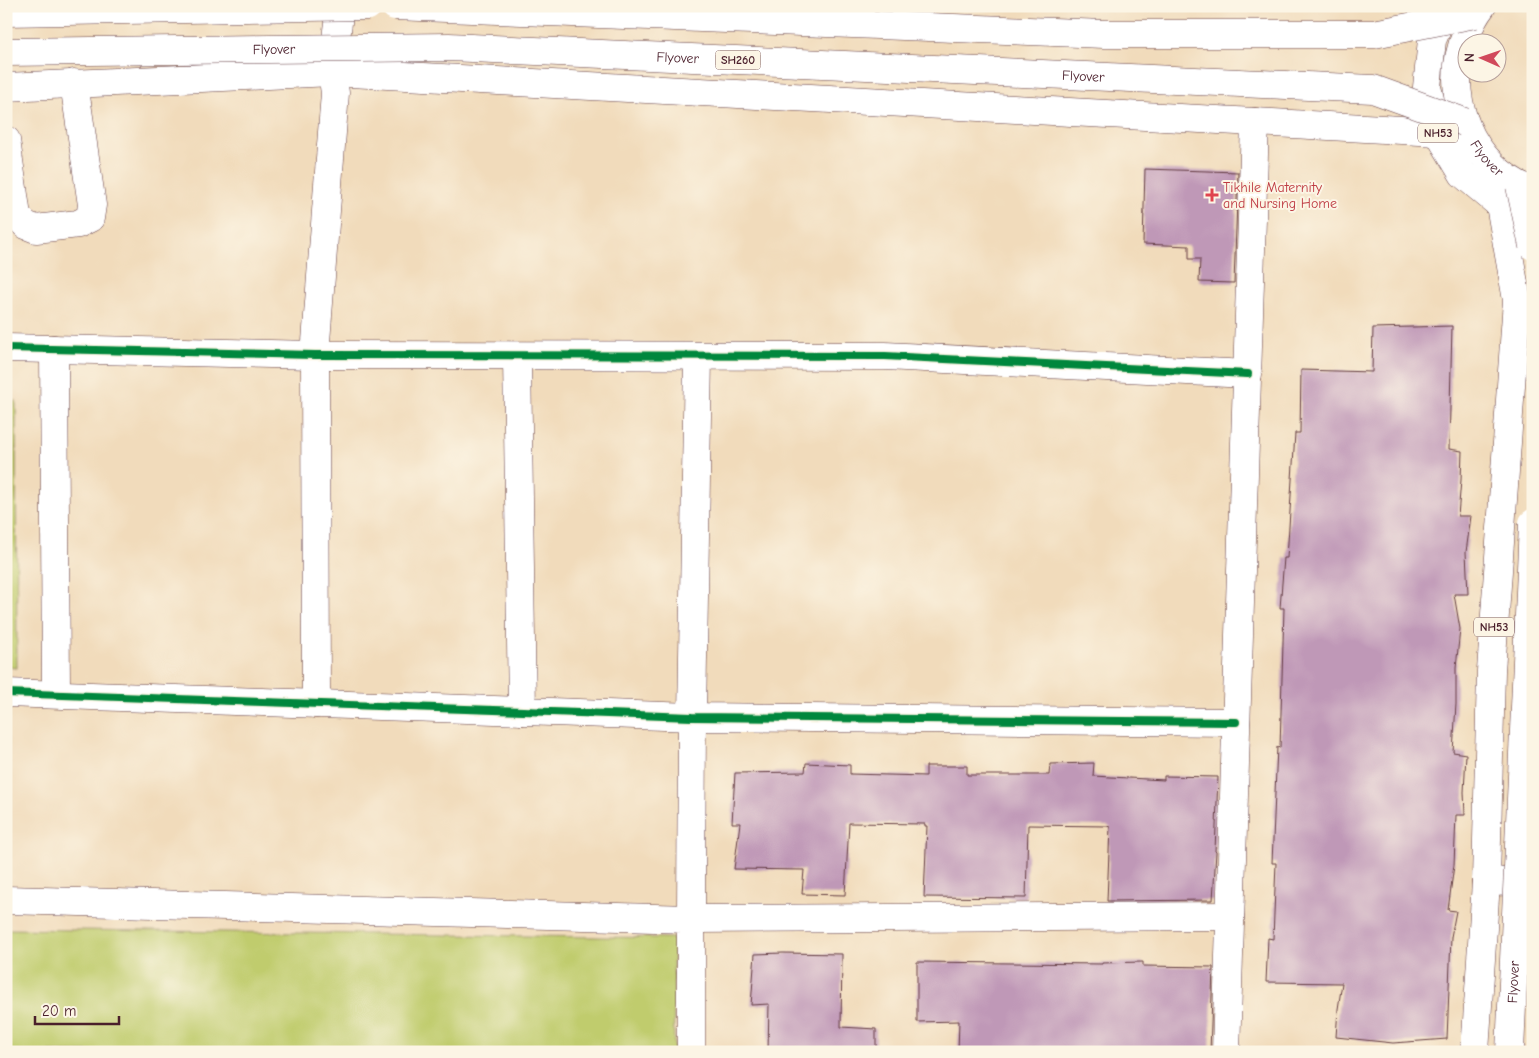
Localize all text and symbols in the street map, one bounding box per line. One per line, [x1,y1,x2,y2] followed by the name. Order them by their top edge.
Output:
[1456,32,1506,82] north arrow
[253,40,296,58] street label: Flyover
[656,48,700,67] street label: Flyover
[716,50,760,70] road number: SH260
[1461,53,1478,62] text: N
[1062,66,1105,85] street label: Flyover
[1418,124,1458,142] road number: NH53
[1467,137,1507,180] street label: Flyover
[1223,179,1337,212] place label: Tikhile Maternity and Nursing Home
[1205,188,1219,202] marker: Tikhile Maternity and Nursing Home
[1474,618,1514,636] road number: NH53
[1504,960,1522,1004] street label: Flyover
[35,993,119,1025] scale bar
[42,1002,76,1020] text: 20 m

